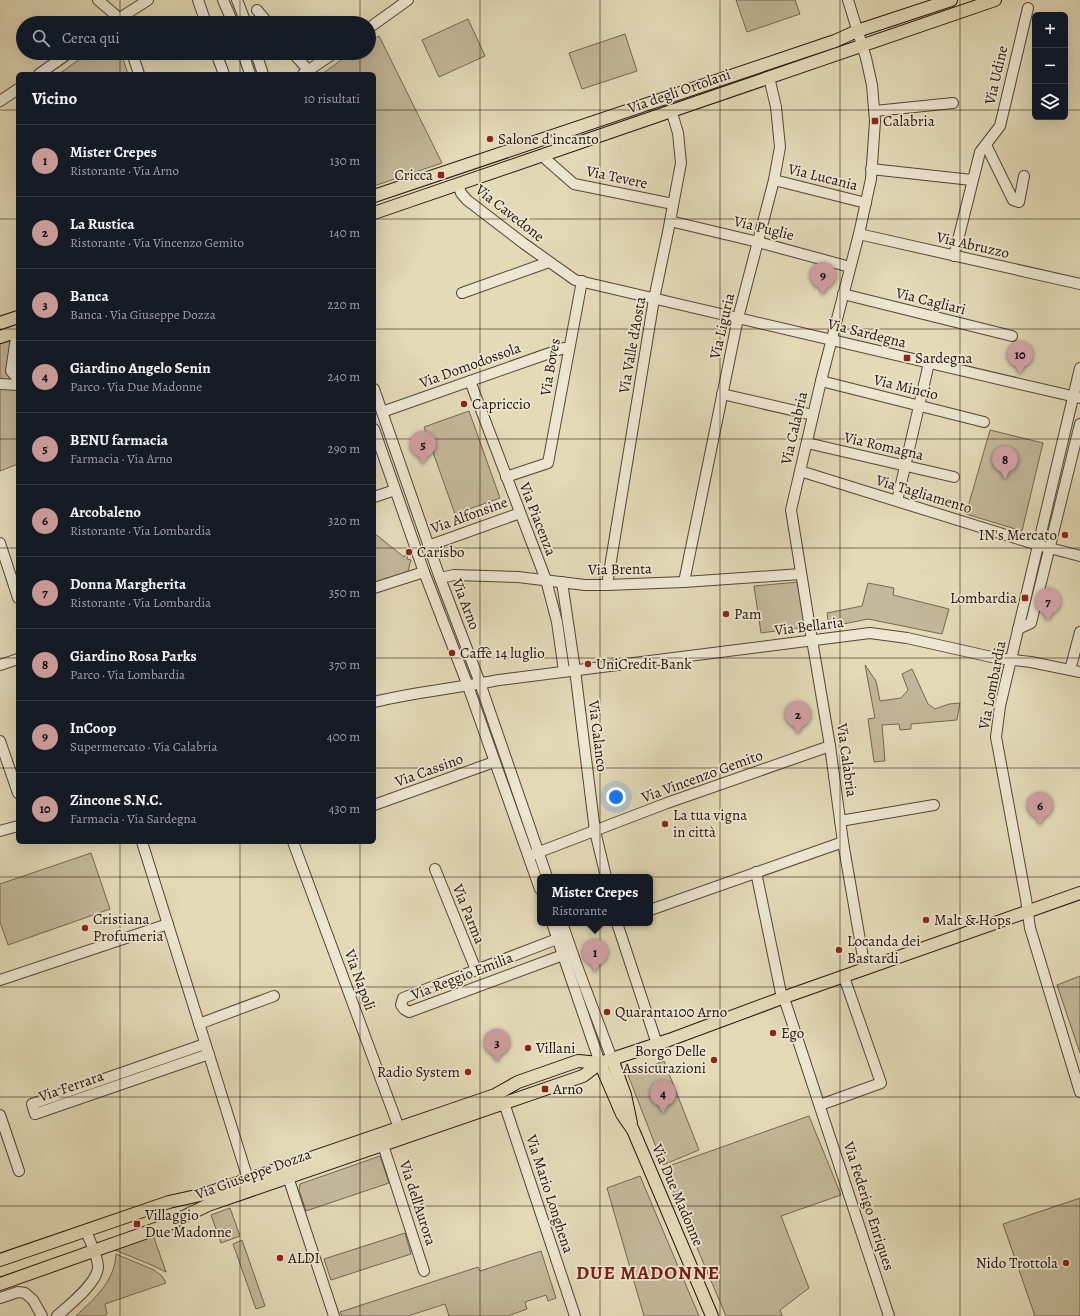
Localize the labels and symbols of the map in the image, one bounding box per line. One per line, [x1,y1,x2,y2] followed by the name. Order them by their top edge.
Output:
[979,43,1013,107] street label: Via Udine
[624,64,733,118] street label: Via degli Ortolani
[883,111,935,131] place label: Calabria
[870,116,880,126] marker: Calabria
[498,129,599,149] place label: Salone d'incanto
[485,134,495,144] marker: Salone d'incanto
[785,158,860,195] street label: Via Lucania
[584,161,650,193] street label: Via Tevere
[395,165,433,185] place label: Cricca
[436,170,446,180] marker: Cricca
[471,179,549,246] street label: Via Cavedone
[731,211,796,245] street label: Via Puglie
[934,227,1011,263] street label: Via Abruzzo
[810,262,836,295] pin: 9
[893,282,968,319] street label: Via Cagliari
[704,291,739,362] street label: Via Liguria
[613,295,650,396] street label: Via Valle d'Aosta
[825,313,908,352] street label: Via Sardegna
[416,337,523,393] street label: Via Domodossola
[535,337,565,398] street label: Via Boves
[1007,341,1033,374] pin: 10
[915,348,973,368] place label: Sardegna
[902,353,912,363] marker: Sardegna
[871,369,940,405] street label: Via Mincio
[776,390,812,467] street label: Via Calabria
[472,394,530,414] place label: Capriccio
[459,399,469,409] marker: Capriccio
[841,427,926,465] street label: Via Romagna
[410,431,436,464] pin: 5
[992,446,1018,479] pin: 8
[873,470,974,518] street label: Via Tagliamento
[515,479,561,559] street label: Via Piacenza
[427,492,510,538] street label: Via Alfonsine
[979,525,1057,545] place label: IN's Mercato
[1060,530,1070,540] marker: IN's Mercato
[417,542,464,562] place label: Carisbo
[404,547,414,557] marker: Carisbo
[587,558,652,580] street label: Via Brenta
[447,575,485,632] street label: Via Arno
[950,588,1017,608] place label: Lombardia
[1035,588,1061,621] pin: 7
[1020,593,1030,603] marker: Lombardia
[734,604,762,624] place label: Pam
[721,609,731,619] marker: Pam
[772,612,845,640] street label: Via Bellaria
[973,639,1010,732] street label: Via Lombardia
[460,643,545,663] place label: Caffè 14 luglio
[447,648,457,658] marker: Caffè 14 luglio
[596,654,692,674] place label: UniCredit Bank
[583,659,593,669] marker: UniCredit Bank
[584,698,612,773] street label: Via Calanco
[785,701,811,734] pin: 2
[832,721,862,798] street label: Via Calabria
[638,745,765,808] street label: Via Vincenzo Gemito
[391,748,466,792] street label: Via Cassino
[606,787,626,807] your location
[1027,792,1053,825] pin: 6
[673,805,747,842] place label: La tua vigna in città
[660,819,670,829] marker: La tua vigna in città
[448,880,490,947] street label: Via Parma
[93,909,163,946] place label: Cristiana Profumeria
[934,910,1011,930] place label: Malt & Hops
[921,915,931,925] marker: Malt & Hops
[80,923,90,933] marker: Cristiana Profumeria
[847,931,921,968] place label: Locanda dei Bastardi
[582,939,608,972] pin: 1
[834,945,844,955] marker: Locanda dei Bastardi
[339,946,380,1013] street label: Via Napoli
[407,947,516,1005] street label: Via Reggio Emilia
[615,1002,727,1022] place label: Quaranta100 Arno
[602,1007,612,1017] marker: Quaranta100 Arno
[781,1023,804,1043] place label: Ego
[768,1028,778,1038] marker: Ego
[484,1029,510,1062] pin: 3
[535,1038,576,1058] place label: Villani
[622,1041,706,1078] place label: Borgo Delle Assicurazioni
[523,1043,533,1053] marker: Villani
[709,1055,719,1065] marker: Borgo Delle Assicurazioni
[377,1062,461,1082] place label: Radio System
[35,1066,106,1107] street label: Via Ferrara
[463,1067,473,1077] marker: Radio System
[552,1079,583,1099] place label: Arno
[650,1080,676,1113] pin: 4
[540,1084,550,1094] marker: Arno
[521,1131,579,1256] street label: Via Mario Longhena
[838,1138,899,1273] street label: Via Federigo Enriques
[647,1140,709,1249] street label: Via Due Madonne
[191,1144,314,1205] street label: Via Giuseppe Dozza
[395,1157,441,1248] street label: Via dell'Aurora
[144,1205,232,1242] place label: Villaggio Due Madonne
[132,1219,142,1229] marker: Villaggio Due Madonne
[287,1248,320,1268] place label: ALDI
[275,1253,285,1263] marker: ALDI
[976,1253,1058,1273] place label: Nido Trottola
[1061,1258,1071,1268] marker: Nido Trottola
[576,1260,720,1286] district label: DUE MADONNE

